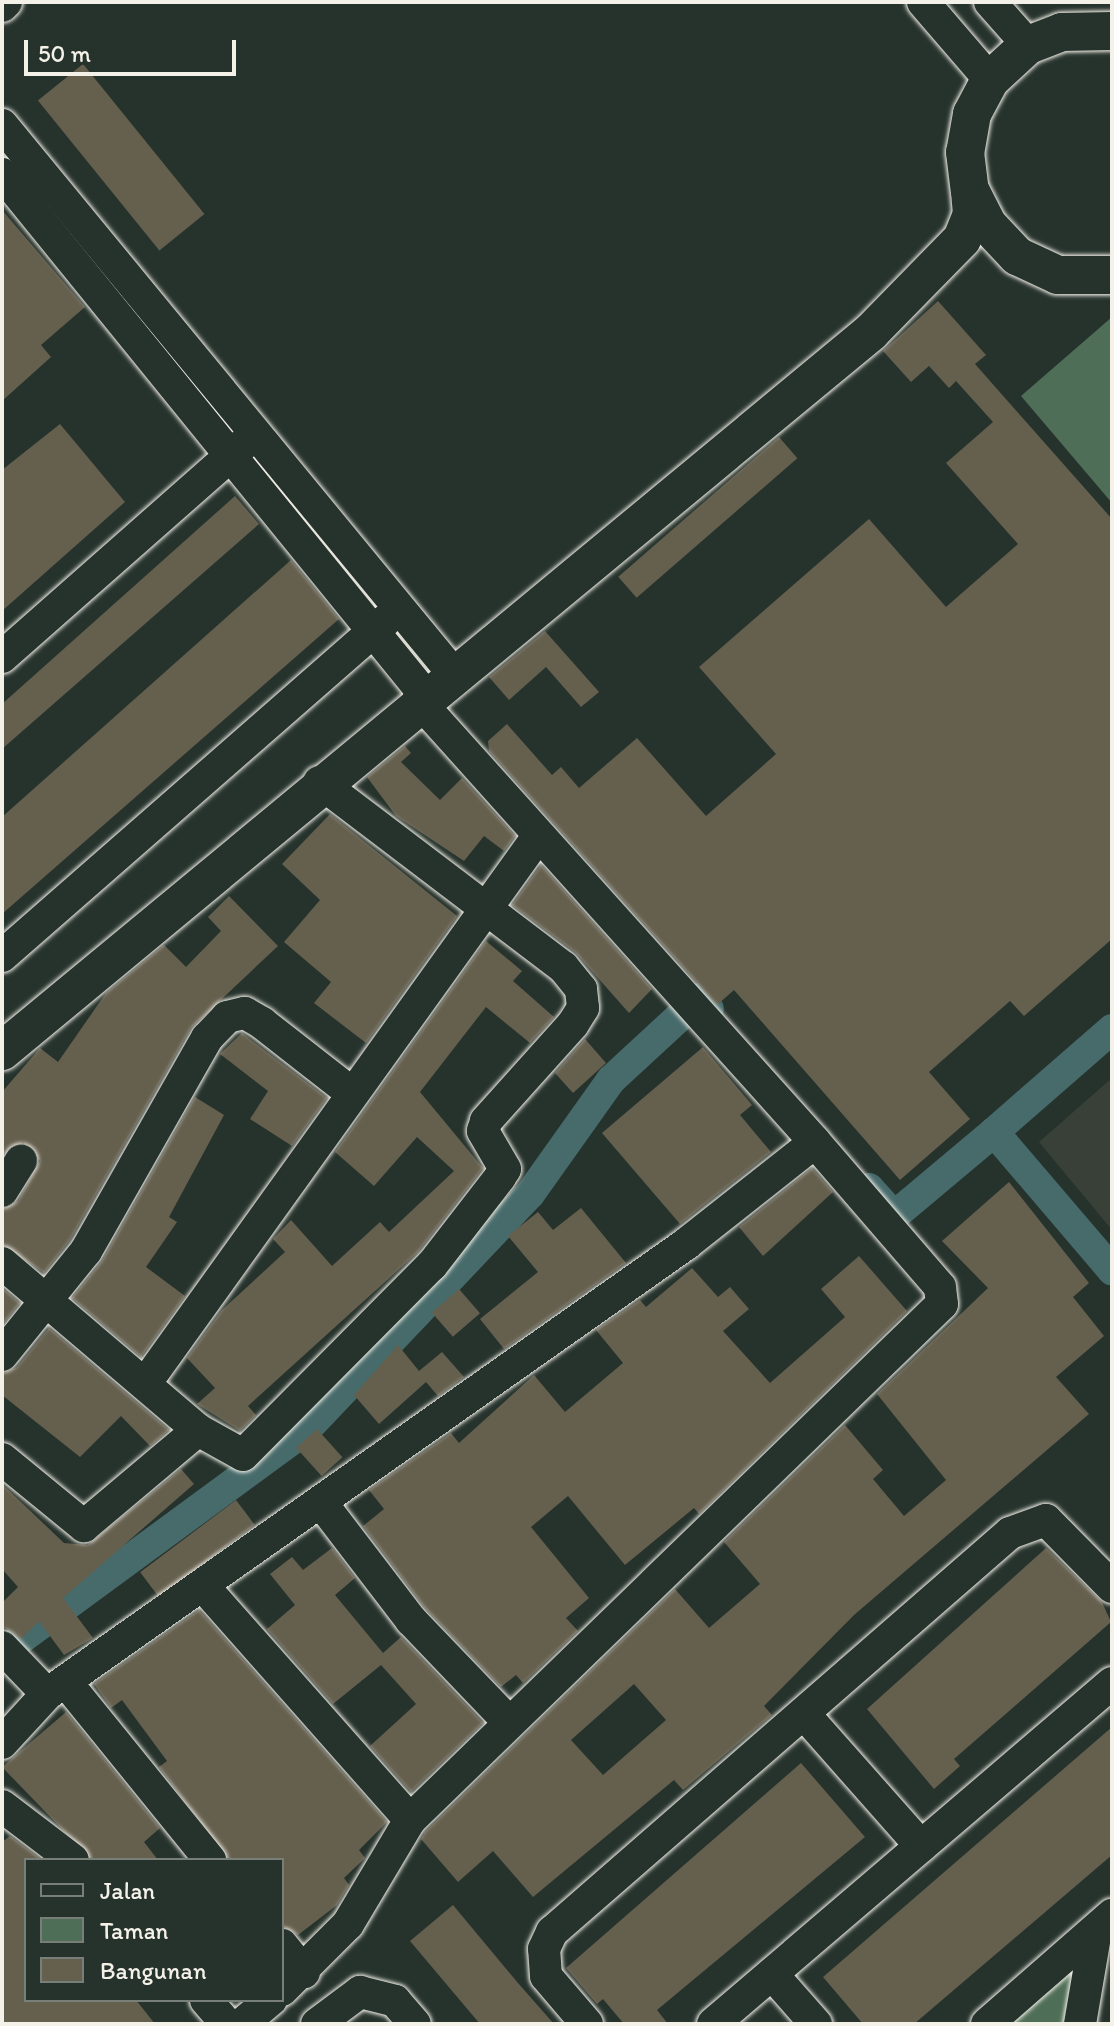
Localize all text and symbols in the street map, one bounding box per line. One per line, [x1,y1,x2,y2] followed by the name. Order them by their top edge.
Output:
[28,24,240,74] scale bar
[38,39,91,68] text: 50 m
[24,1858,284,2002] legend
[100,1876,155,1905] text: Jalan
[100,1916,168,1945] text: Taman
[100,1956,207,1985] text: Bangunan

